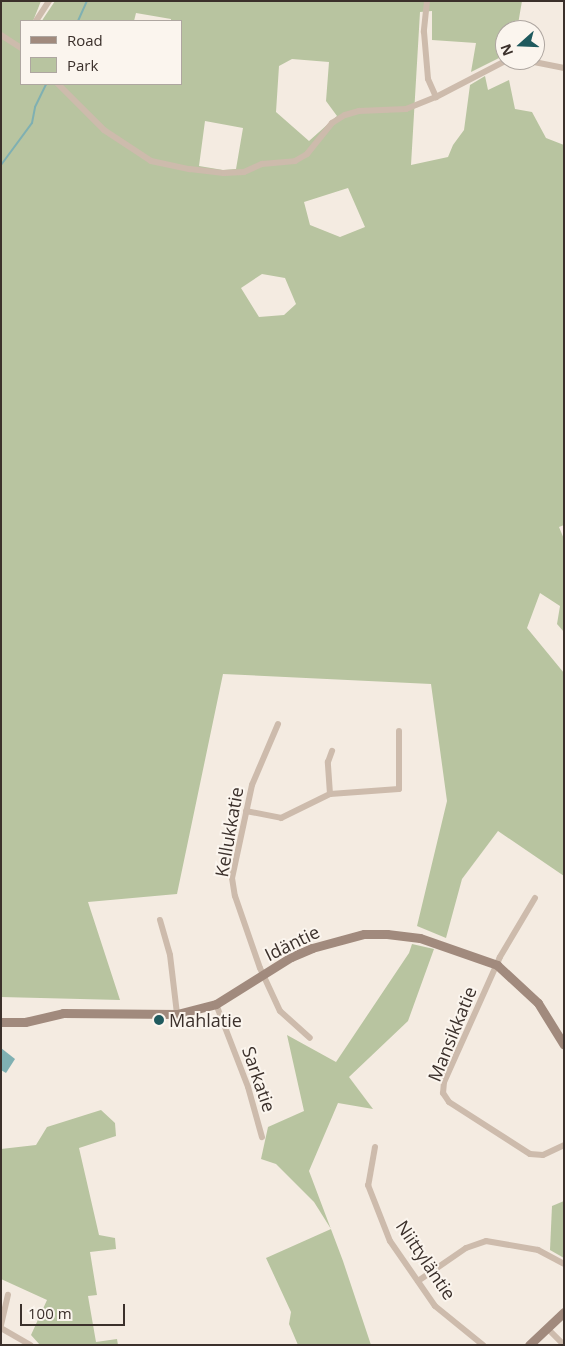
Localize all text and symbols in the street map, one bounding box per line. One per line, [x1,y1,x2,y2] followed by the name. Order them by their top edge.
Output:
[20,20,182,85] legend
[495,20,545,70] north arrow
[67,30,103,50] text: Road
[496,41,517,59] text: N
[67,55,98,75] text: Park
[210,785,248,879] street label: Kellukkatie
[261,921,323,965] street label: Idäntie
[423,983,481,1085] street label: Mansikkatie
[169,1009,242,1031] place label: Mahlatie
[153,1014,165,1026] marker: Mahlatie
[238,1043,280,1115] street label: Sarkatie
[392,1216,460,1304] street label: Niittyläntie
[22,1294,128,1326] scale bar
[28,1303,72,1323] text: 100 m

